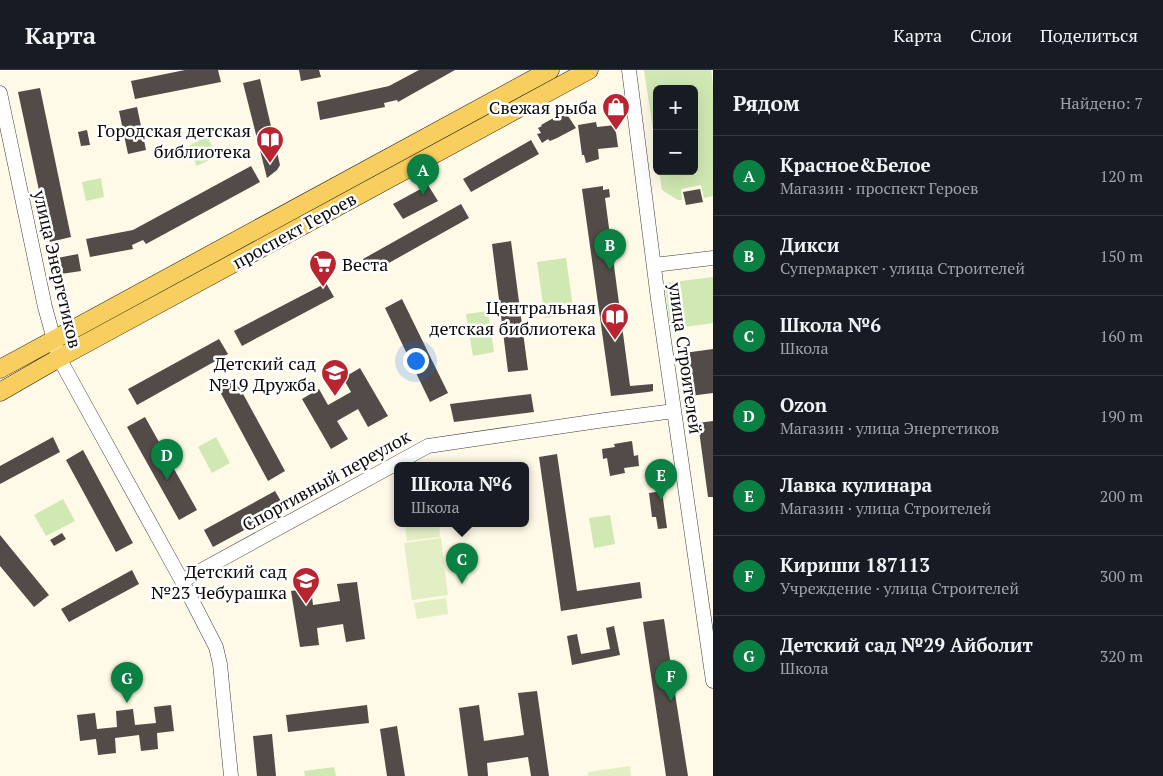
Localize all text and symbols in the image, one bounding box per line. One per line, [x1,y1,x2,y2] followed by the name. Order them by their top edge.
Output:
[25,19,96,51] text: Карта
[893,23,942,47] text: Карта
[970,23,1012,47] text: Слои
[1040,23,1138,47] text: Поделиться
[653,85,698,175] map controls
[653,85,698,130] button: +
[733,89,800,117] text: Рядом
[601,92,631,131] shop icon: Свежая рыба
[1060,92,1143,114] text: Найдено: 7
[489,95,597,119] place label: Свежая рыба
[97,118,251,163] place label: Городская детская библиотека
[255,125,285,164] library icon: Городская детская библиотека
[653,130,698,175] button: −
[780,152,931,177] text: Красное&Белое
[407,154,439,195] pin: A
[743,165,755,187] text: A
[1100,165,1143,187] text: 120 m
[780,177,978,199] text: Магазин · проспект Героев
[228,186,360,274] street label: проспект Героев
[28,187,88,350] street label: улица Энергетиков
[594,229,626,270] pin: B
[780,232,839,257] text: Дикси
[744,245,754,267] text: B
[1100,245,1143,267] text: 150 m
[308,249,338,288] supermarket icon: Веста
[342,252,388,276] place label: Веста
[780,257,1025,279] text: Супермаркет · улица Строителей
[663,280,709,435] street label: улица Строителей
[429,295,596,340] place label: Центральная детская библиотека
[600,302,630,341] library icon: Центральная детская библиотека
[780,312,881,337] text: Школа №6
[744,325,754,347] text: C
[1100,325,1143,347] text: 160 m
[780,337,829,359] text: Школа
[403,348,429,374] your location
[209,351,316,396] place label: Детский сад №19 Дружба
[320,358,350,397] school or university icon: Детский сад №19 Дружба
[780,392,827,417] text: Ozon
[743,405,755,427] text: D
[1100,405,1143,427] text: 190 m
[780,417,999,439] text: Магазин · улица Энергетиков
[238,424,415,536] street label: Спортивный переулок
[151,439,183,480] pin: D
[645,459,677,500] pin: E
[394,462,529,527] popup
[411,471,512,496] text: Школа №6
[780,472,932,497] text: Лавка кулинара
[744,485,754,507] text: E
[1100,485,1143,507] text: 200 m
[411,496,460,518] text: Школа
[780,497,991,519] text: Магазин · улица Строителей
[446,543,478,584] pin: C
[780,552,930,577] text: Кириши 187113
[151,559,287,604] place label: Детский сад №23 Чебурашка
[744,565,754,587] text: F
[1100,565,1143,587] text: 300 m
[291,566,321,605] school or university icon: Детский сад №23 Чебурашка
[780,577,1019,599] text: Учреждение · улица Строителей
[780,632,1033,657] text: Детский сад №29 Айболит
[743,645,755,667] text: G
[1100,645,1143,667] text: 320 m
[780,657,829,679] text: Школа
[655,660,687,701] pin: F
[111,662,143,703] pin: G

